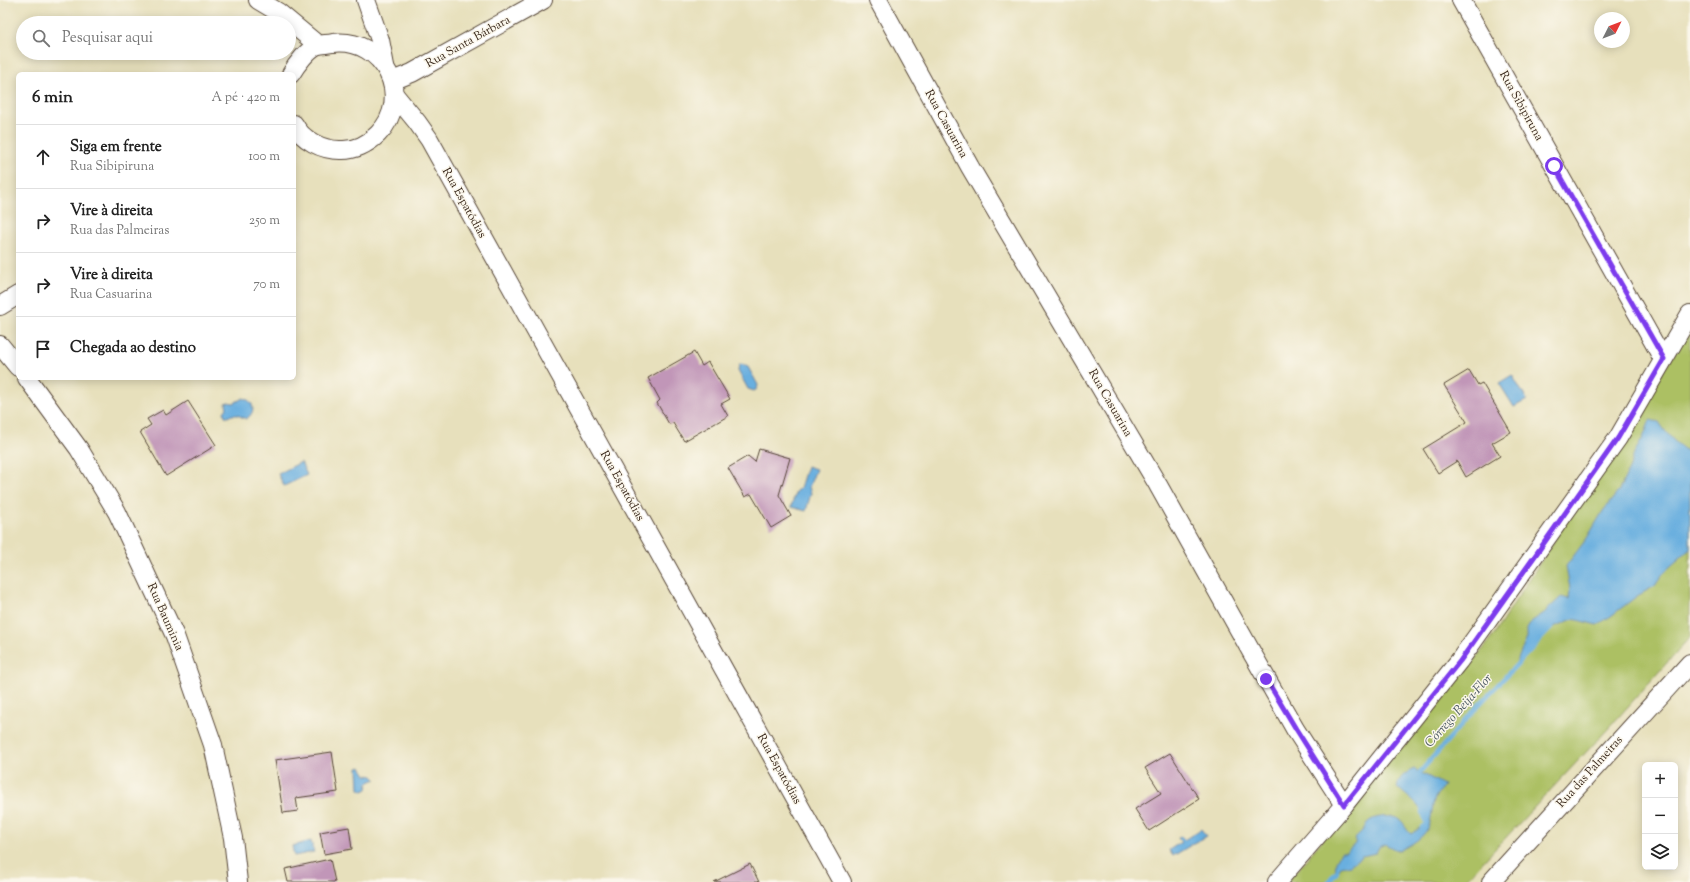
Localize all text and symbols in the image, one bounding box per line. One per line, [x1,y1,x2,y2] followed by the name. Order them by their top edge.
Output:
[422,11,514,73] street label: Rua Santa Bárbara
[1594,12,1630,48] north arrow
[16,16,296,60] search box
[30,27,52,49] icon: search
[62,28,153,49] text: Pesquisar aqui
[1494,68,1548,145] street label: Rua Sibipiruna
[32,86,73,110] text: 6 min
[920,86,972,162] street label: Rua Casuarina
[212,89,280,107] text: A pé · 420 m
[70,137,162,158] text: Siga em frente
[32,146,54,168] icon: ahead
[248,148,280,166] text: 100 m
[1545,157,1563,175] route start
[70,158,154,176] text: Rua Sibipiruna
[437,164,491,242] street label: Rua Espatódias
[70,201,153,222] text: Vire à direita
[32,210,54,232] icon: right
[249,212,280,230] text: 250 m
[70,222,169,240] text: Rua das Palmeiras
[70,265,153,286] text: Vire à direita
[32,274,54,296] icon: right
[253,276,280,294] text: 70 m
[70,286,152,304] text: Rua Casuarina
[32,338,54,360] icon: arrive
[70,338,196,359] text: Chegada ao destino
[1083,366,1137,441] street label: Rua Casuarina
[595,447,649,525] street label: Rua Espatódias
[142,580,188,654] street label: Rua Bauminia
[1257,670,1275,688] route end
[1421,670,1497,752] water label: Córrego Beija-Flor
[752,730,806,808] street label: Rua Espatódias
[1553,732,1628,812] street label: Rua das Palmeiras
[1642,762,1678,870] map controls
[1642,762,1678,798] button: +
[1642,798,1678,834] button: −
[1642,834,1678,870] button: layers

